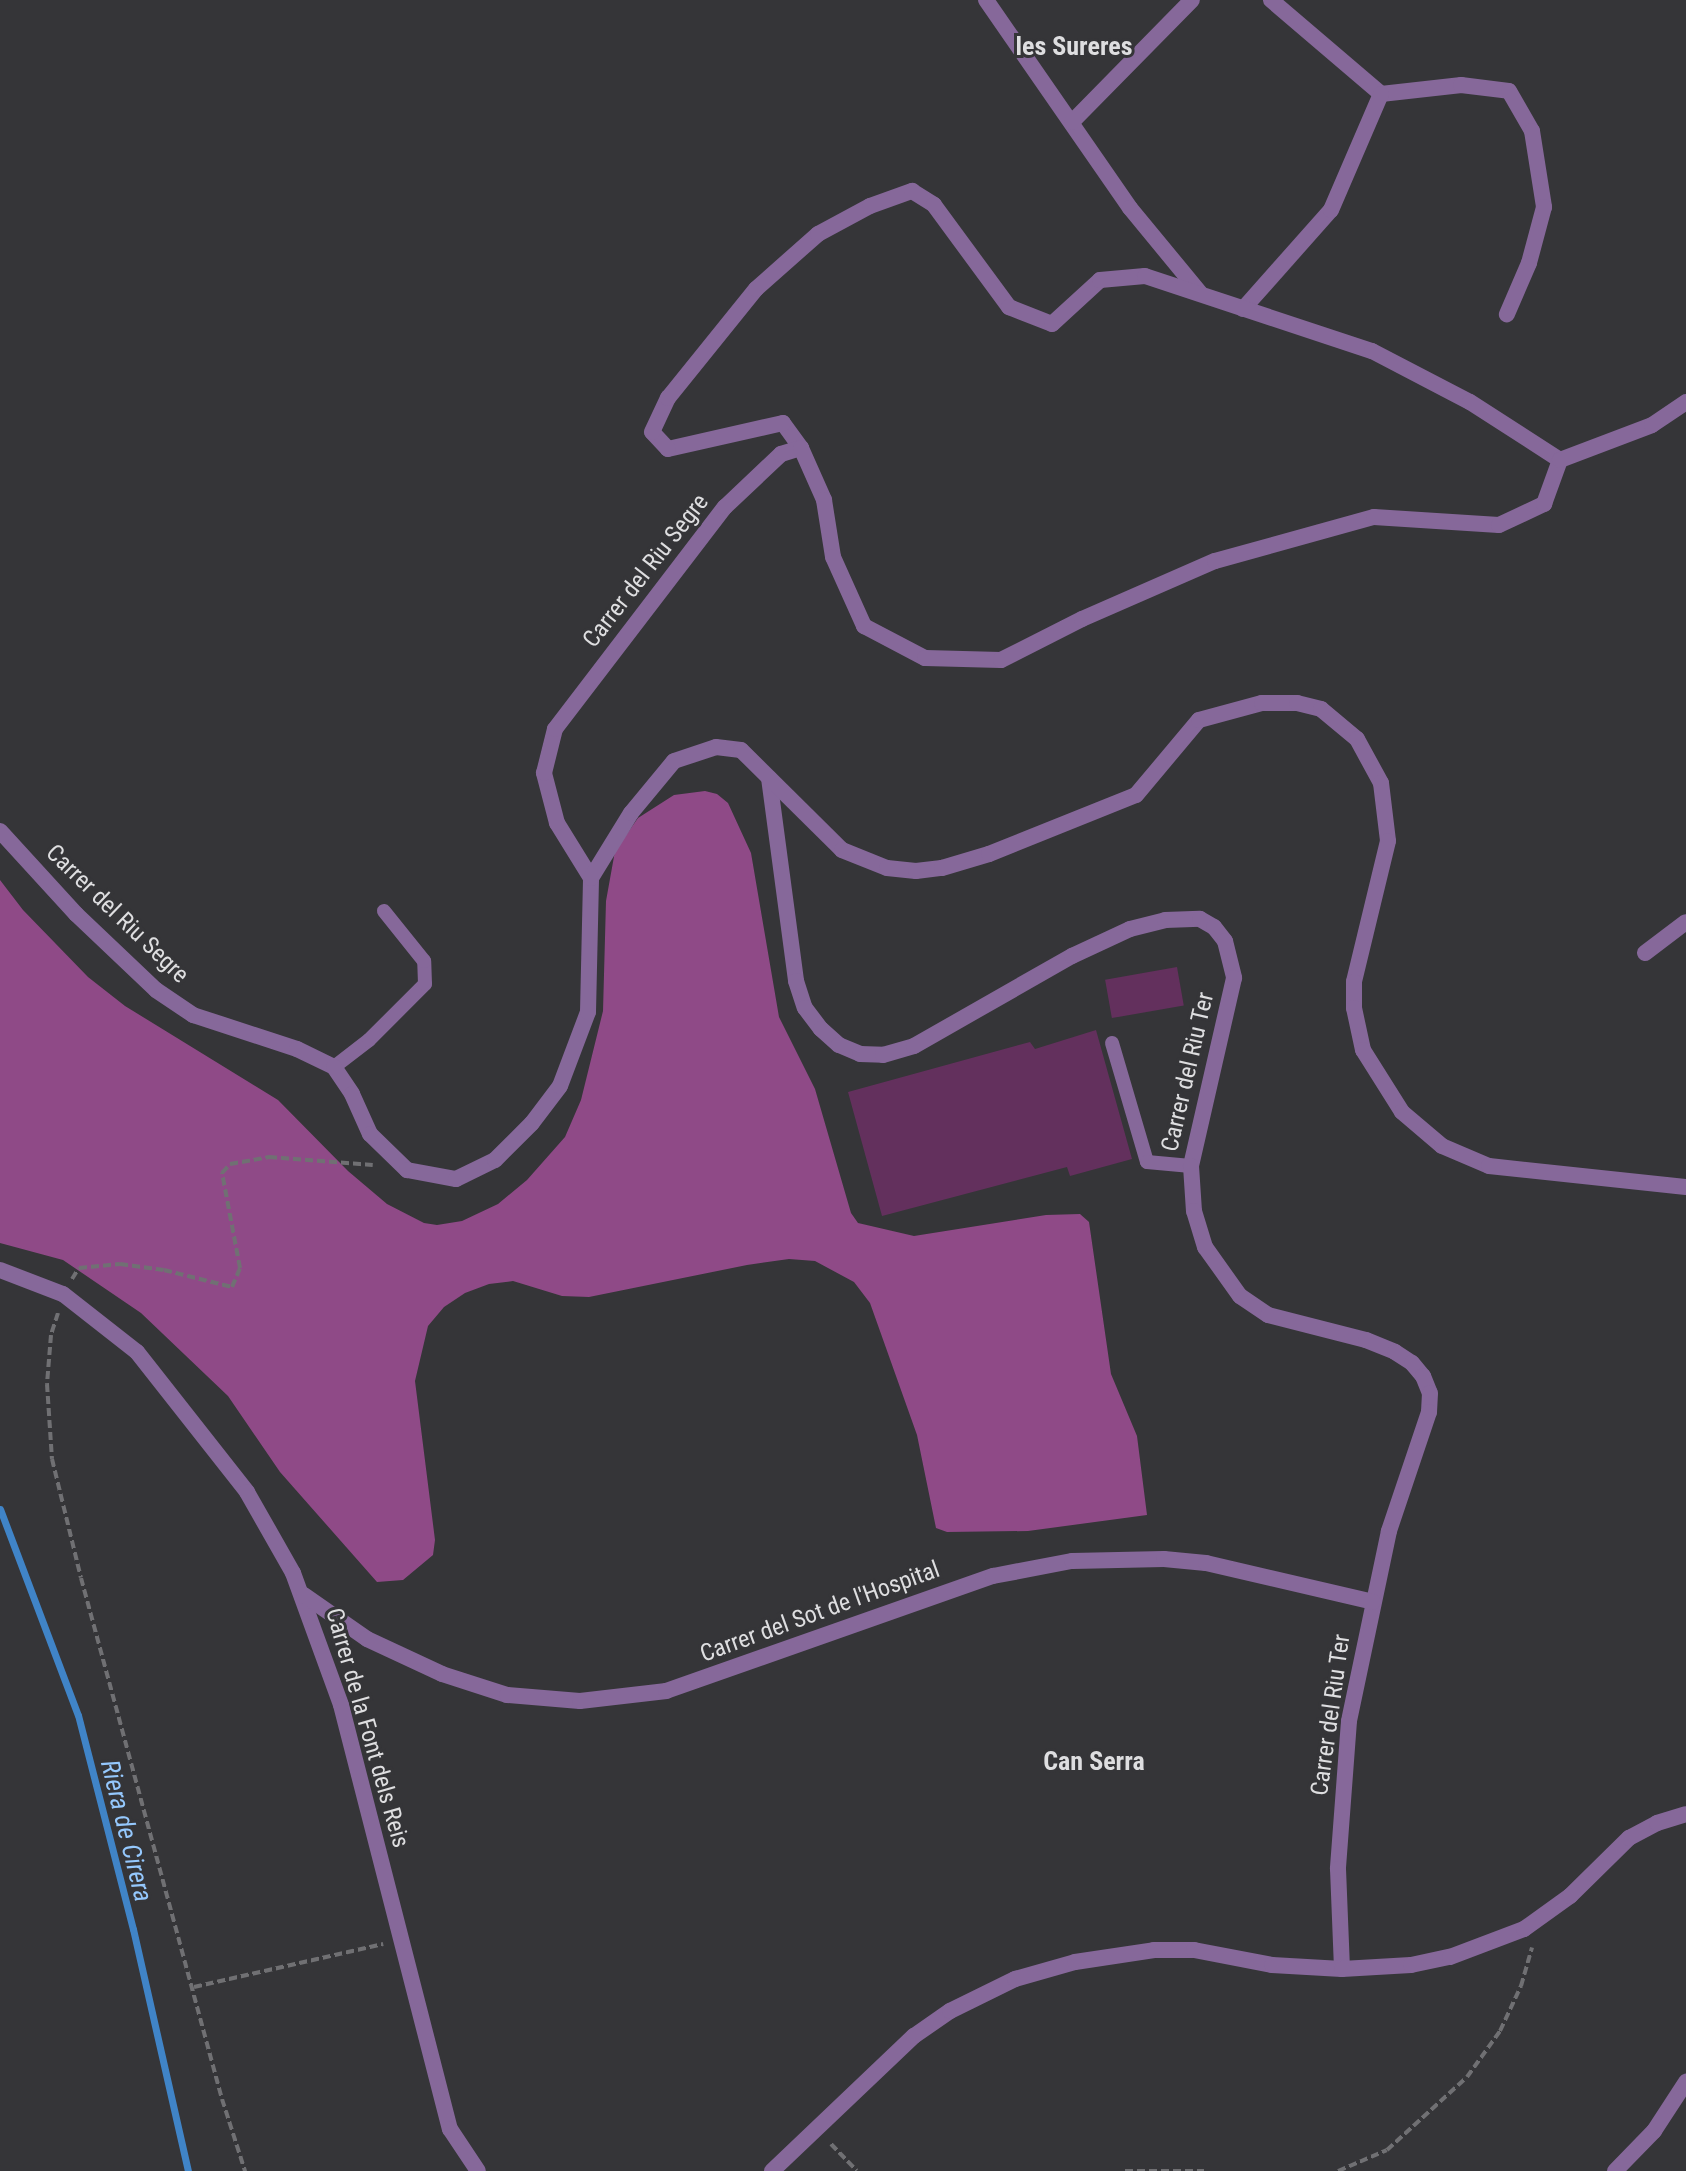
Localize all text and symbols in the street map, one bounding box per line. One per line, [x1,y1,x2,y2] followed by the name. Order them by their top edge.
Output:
[1015,31,1133,63] district label: les Sureres
[577,488,715,654] street label: Carrer del Riu Segre
[40,839,194,989] street label: Carrer del Riu Segre
[1156,989,1220,1155] street label: Carrer del Riu Ter
[696,1555,944,1669] street label: Carrer del Sot de l'Hospital
[319,1605,415,1851] street label: Carrer de la Font dels Reis
[1305,1632,1357,1798] street label: Carrer del Riu Ter
[1043,1746,1145,1778] district label: Can Serra
[93,1757,159,1905] water label: Riera de Cirera

